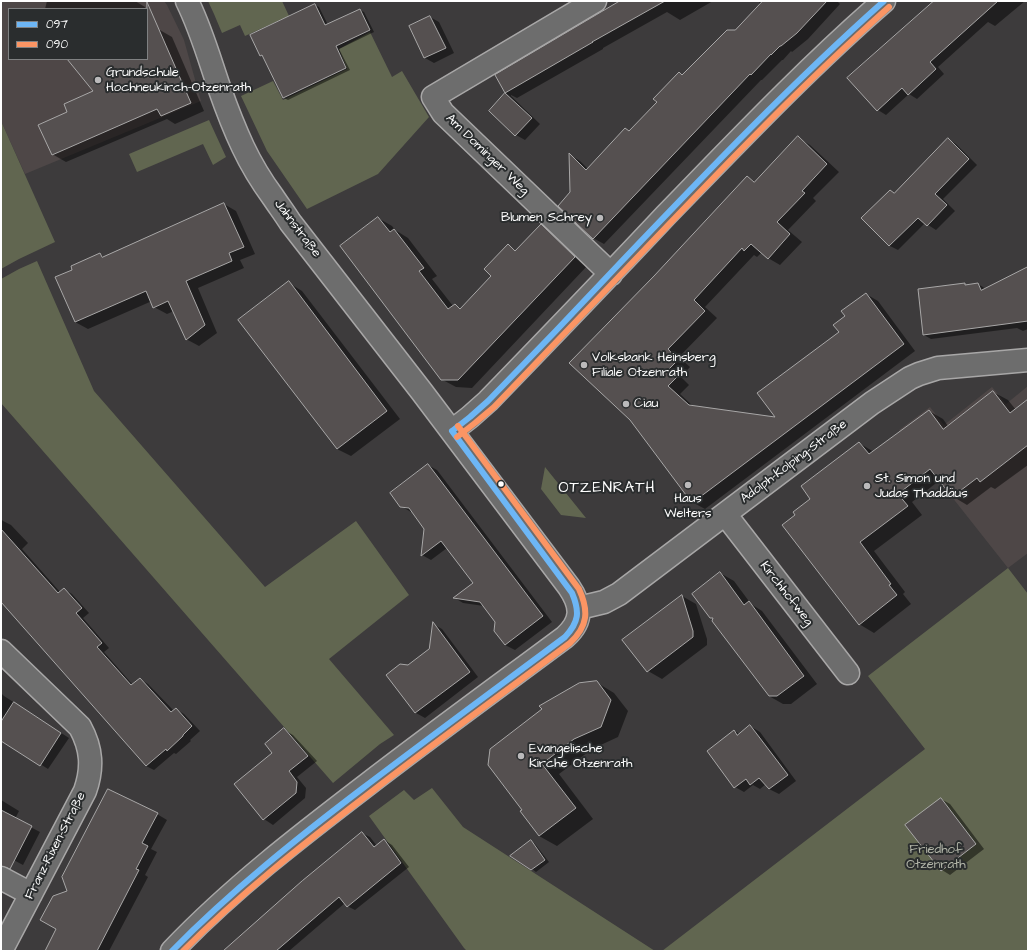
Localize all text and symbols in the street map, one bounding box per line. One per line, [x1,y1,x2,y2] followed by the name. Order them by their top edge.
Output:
[8,8,148,60] legend
[46,16,68,33] text: 097
[46,36,68,53] text: 090
[106,65,251,96] place label: Grundschule Hochneukirch-Otzenrath
[93,75,103,85] marker: Grundschule Hochneukirch-Otzenrath
[442,111,532,199] street label: Am Dominger Weg
[270,197,324,261] street label: Jahnstraße
[501,210,592,226] place label: Blumen Schrey
[595,213,605,223] marker: Blumen Schrey
[592,350,716,381] place label: Volksbank Heinsberg Filiale Otzenrath
[579,360,589,370] marker: Volksbank Heinsberg Filiale Otzenrath
[634,396,658,412] place label: Ciau
[621,399,631,409] marker: Ciau
[738,417,850,507] street label: Adolph-Kolping-Straße
[875,471,968,502] place label: St. Simon und Judas Thaddäus
[496,479,506,489] unlabelled marker
[558,480,656,498] district label: OTZENRATH
[683,480,693,490] marker: Haus Welters
[862,481,872,491] marker: St. Simon und Judas Thaddäus
[664,491,712,522] place label: Haus Welters
[756,559,816,629] street label: Kirchhofweg
[529,741,632,772] place label: Evangelische Kirche Otzenrath
[516,751,526,761] marker: Evangelische Kirche Otzenrath
[22,790,90,902] street label: Franz-Rixen-Straße
[906,842,966,873] park label: Friedhof Otzenrath

